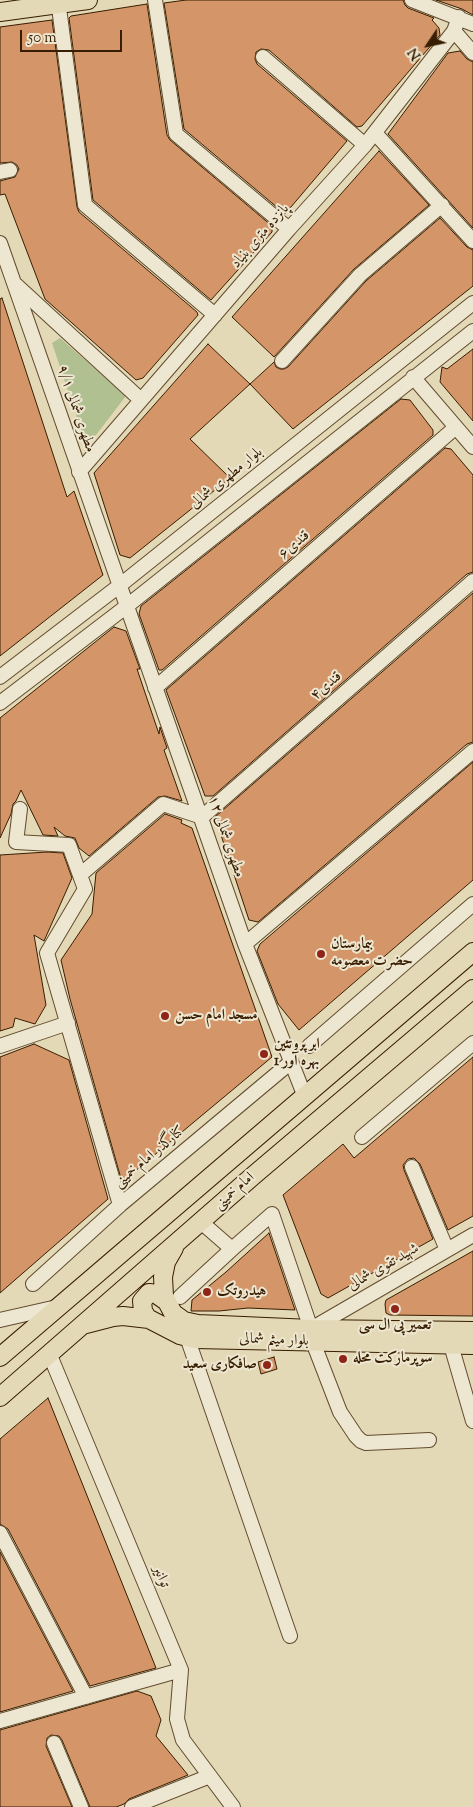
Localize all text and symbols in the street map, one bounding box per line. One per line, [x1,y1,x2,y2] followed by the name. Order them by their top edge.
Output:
[22,20,125,52] scale bar
[403,20,453,70] north arrow
[28,28,57,49] text: 50 m
[404,43,427,64] text: N
[228,201,294,273] street label: پانزده متری بنیاد
[52,363,98,455] street label: مطهری شمالی ۹/۱
[187,444,267,514] street label: بلوار مطهری شمالی
[276,528,314,564] street label: قندی۶
[308,669,346,705] street label: قندی۴
[203,794,247,880] street label: مطهری شمالی ۱۲
[331,936,413,971] place label: بیمارستان حضرت معصومه
[315,948,327,960] marker: بیمارستان حضرت معصومه
[175,1007,258,1025] place label: مسجد امام حسن
[159,1010,171,1022] marker: مسجد امام حسن
[274,1036,320,1071] place label: ابر پروتئین بهره آور 1
[258,1048,270,1060] marker: ابر پروتئین بهره آور 1
[111,1123,189,1193] street label: کنارگذر امام خمینی
[211,1169,259,1215] street label: امام خمینی
[345,1240,423,1296] street label: شهید تقوی شمالی
[217,1283,266,1301] place label: هیدروتک
[201,1286,213,1298] marker: هیدروتک
[389,1303,401,1315] marker: تعمیر پی ال سی
[359,1317,431,1335] place label: تعمیر پی ال سی
[239,1331,309,1351] street label: بلوار میثم شمالی
[353,1350,433,1368] place label: سوپرمارکت محله
[337,1353,349,1365] marker: سوپرمارکت محله
[183,1356,257,1374] place label: صافکاری سعید
[261,1359,273,1371] marker: صافکاری سعید
[147,1563,173,1591] street label: توانیر

